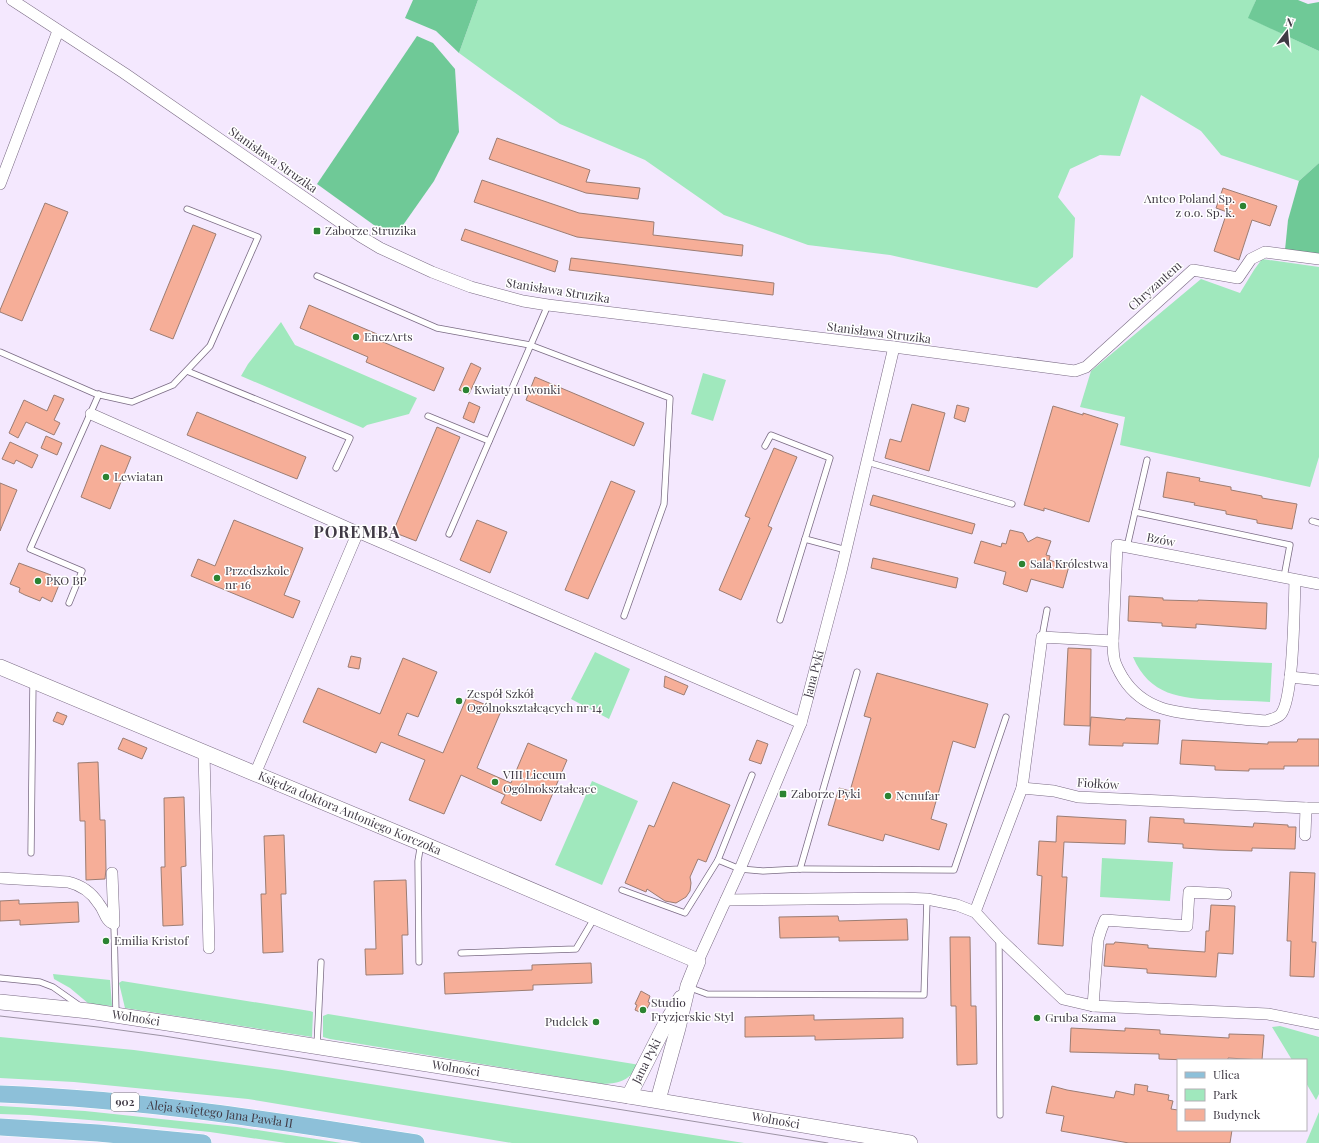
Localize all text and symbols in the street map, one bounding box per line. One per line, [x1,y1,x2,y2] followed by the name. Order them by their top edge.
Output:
[1267,12,1307,52] north arrow
[1284,14,1296,30] text: N
[226,123,321,196] street label: Stanisława Struzika
[1143,190,1235,220] place label: Anteo Poland Sp. z o.o. Sp. k.
[1238,201,1248,211] marker: Anteo Poland Sp. z o.o. Sp. k.
[325,222,416,238] place label: Zaborze Struzika
[312,226,322,236] marker: Zaborze Struzika
[1124,257,1185,313] street label: Chryzantem
[505,274,611,306] street label: Stanisława Struzika
[826,318,932,346] street label: Stanisława Struzika
[364,328,413,344] place label: EnczArts
[351,332,361,342] marker: EnczArts
[474,381,561,397] place label: Kwiaty u Iwonki
[461,385,471,395] marker: Kwiaty u Iwonki
[114,468,163,484] place label: Lewiatan
[101,472,111,482] marker: Lewiatan
[313,521,401,542] district label: POREMBA
[1146,528,1178,550] street label: Bzów
[1030,555,1108,571] place label: Sala Królestwa
[1017,559,1027,569] marker: Sala Królestwa
[225,562,289,592] place label: Przedszkole nr 16
[46,572,87,588] place label: PKO BP
[212,573,222,583] marker: Przedszkole nr 16
[33,576,43,586] marker: PKO BP
[799,648,827,700] street label: Jana Pyki
[467,685,602,715] place label: Zespół Szkół Ogólnokształcących nr 14
[454,696,464,706] marker: Zespół Szkół Ogólnokształcących nr 14
[502,766,596,796] place label: VIII Liceum Ogólnokształcące
[256,767,444,858] street label: Księdza doktora Antoniego Korczoka
[1076,774,1120,793] street label: Fiołków
[490,777,500,787] marker: VIII Liceum Ogólnokształcące
[791,785,861,801] place label: Zaborze Pyki
[896,787,940,803] place label: Nenufar
[778,789,788,799] marker: Zaborze Pyki
[883,791,893,801] marker: Nenufar
[114,932,189,948] place label: Emilia Kristof
[101,936,111,946] marker: Emilia Kristof
[651,994,735,1024] place label: Studio Fryzjerskie Styl
[110,1005,162,1029] street label: Wolności
[638,1005,648,1015] marker: Studio Fryzjerskie Styl
[1045,1009,1116,1025] place label: Gruba Szama
[545,1013,588,1029] place label: Pudelek
[1032,1013,1042,1023] marker: Gruba Szama
[591,1017,601,1027] marker: Pudelek
[627,1035,664,1087] street label: Jana Pyki
[430,1056,482,1079] street label: Wolności
[1177,1059,1307,1131] legend
[1213,1066,1240,1082] text: Ulica
[1213,1086,1238,1102] text: Park
[111,1093,139,1111] road number: 902
[145,1096,294,1131] street label: Aleja świętego Jana Pawła II
[1213,1106,1261,1122] text: Budynek
[750,1108,802,1132] street label: Wolności

